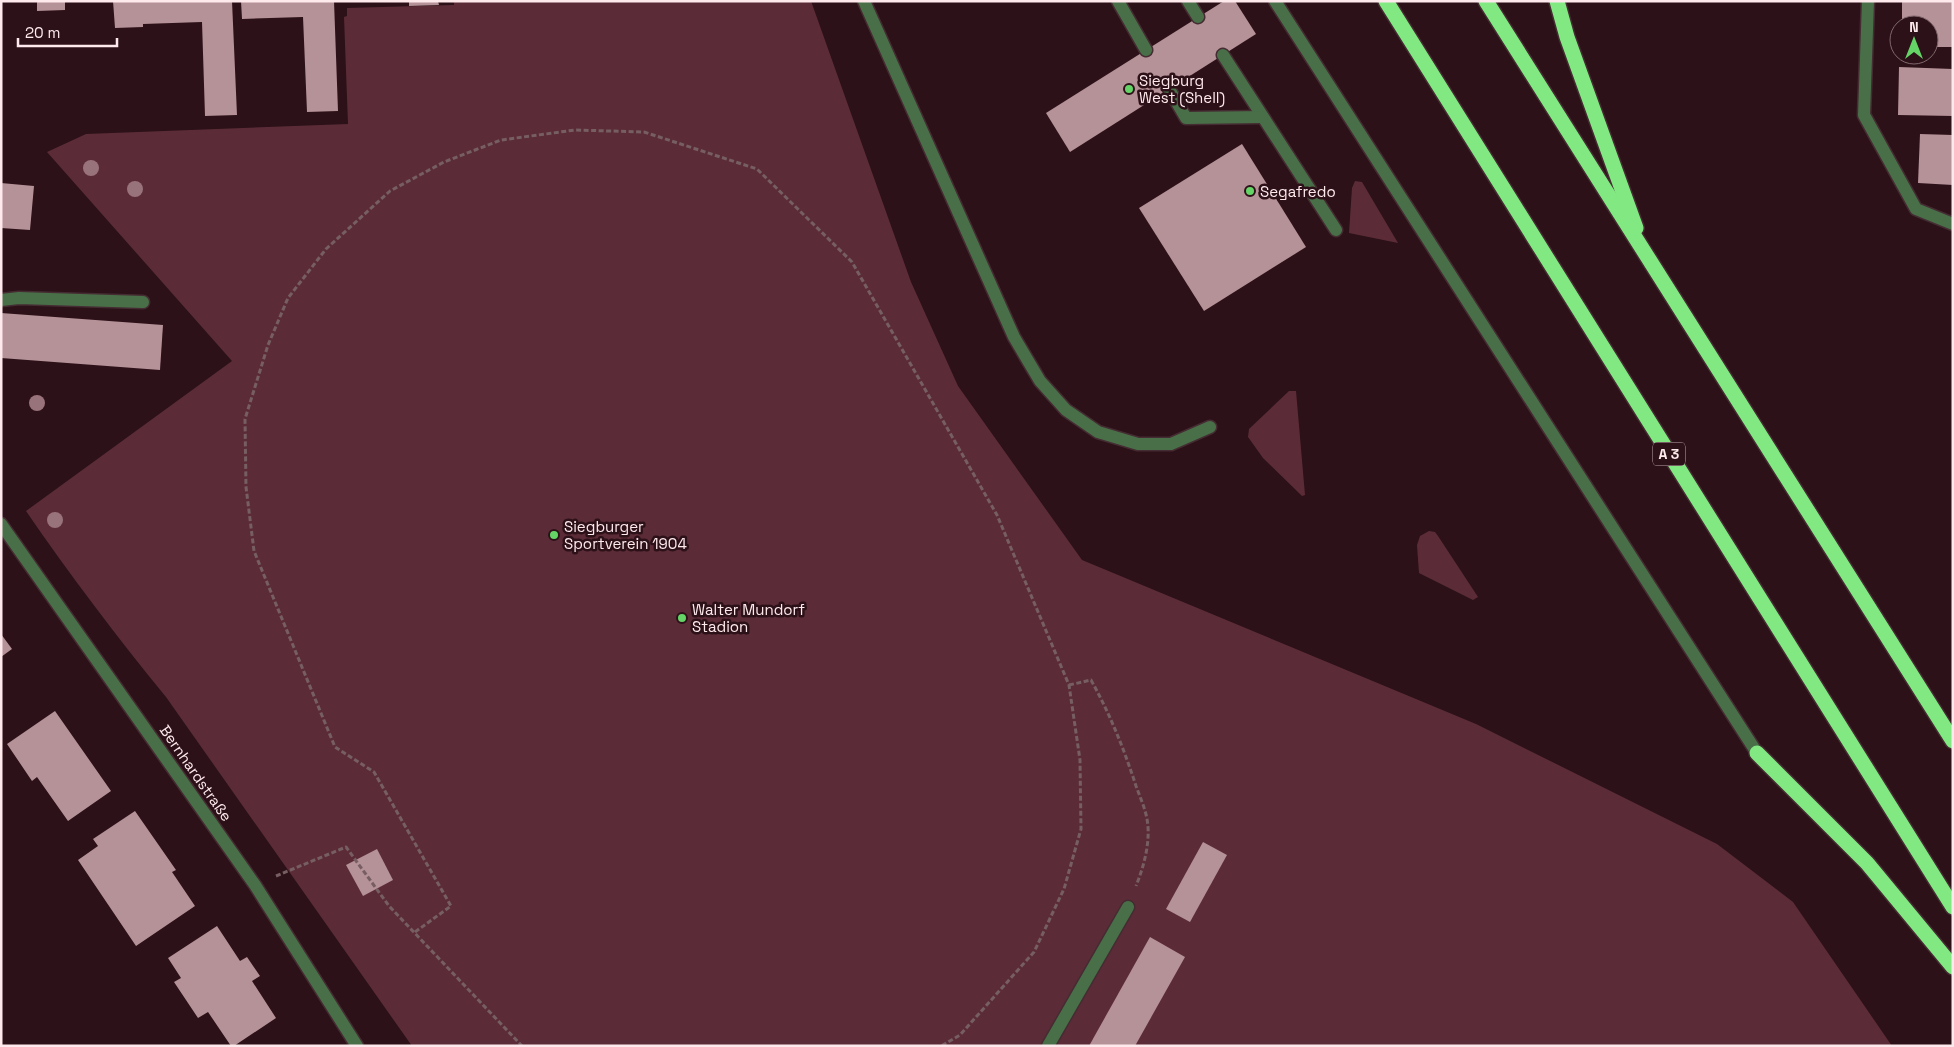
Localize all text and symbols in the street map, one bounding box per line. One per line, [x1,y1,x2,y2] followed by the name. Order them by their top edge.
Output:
[18,15,116,47] scale bar
[1889,15,1939,65] north arrow
[1909,18,1919,36] text: N
[25,23,60,42] text: 20 m
[1139,71,1225,108] place label: Siegburg West (Shell)
[1123,83,1135,95] marker: Siegburg West (Shell)
[1260,182,1336,201] place label: Segafredo
[1244,185,1256,197] marker: Segafredo
[1653,442,1685,466] road number: A 3
[564,517,687,553] place label: Siegburger Sportverein 1904
[548,529,560,541] marker: Siegburger Sportverein 1904
[692,600,805,636] place label: Walter Mundorf Stadion
[676,612,688,624] marker: Walter Mundorf Stadion
[156,721,236,825] street label: Bernhardstraße

